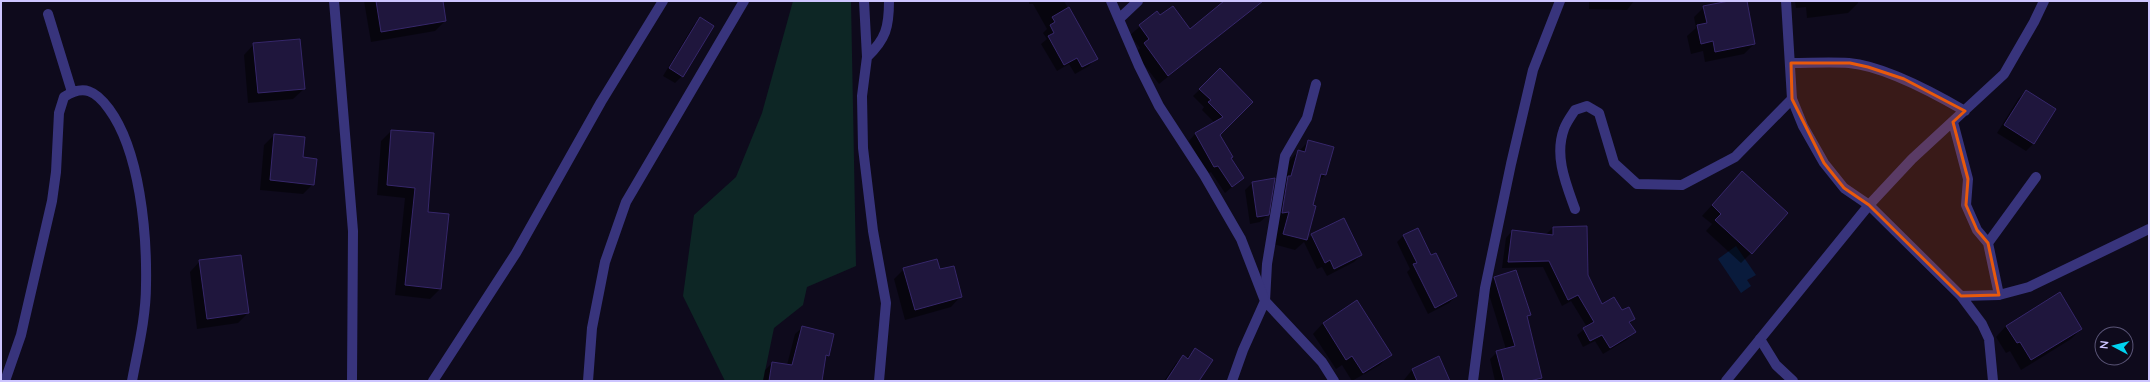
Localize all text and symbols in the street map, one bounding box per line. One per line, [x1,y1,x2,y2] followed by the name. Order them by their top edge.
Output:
[2094,326,2134,366] north arrow
[2097,340,2111,350] text: N

